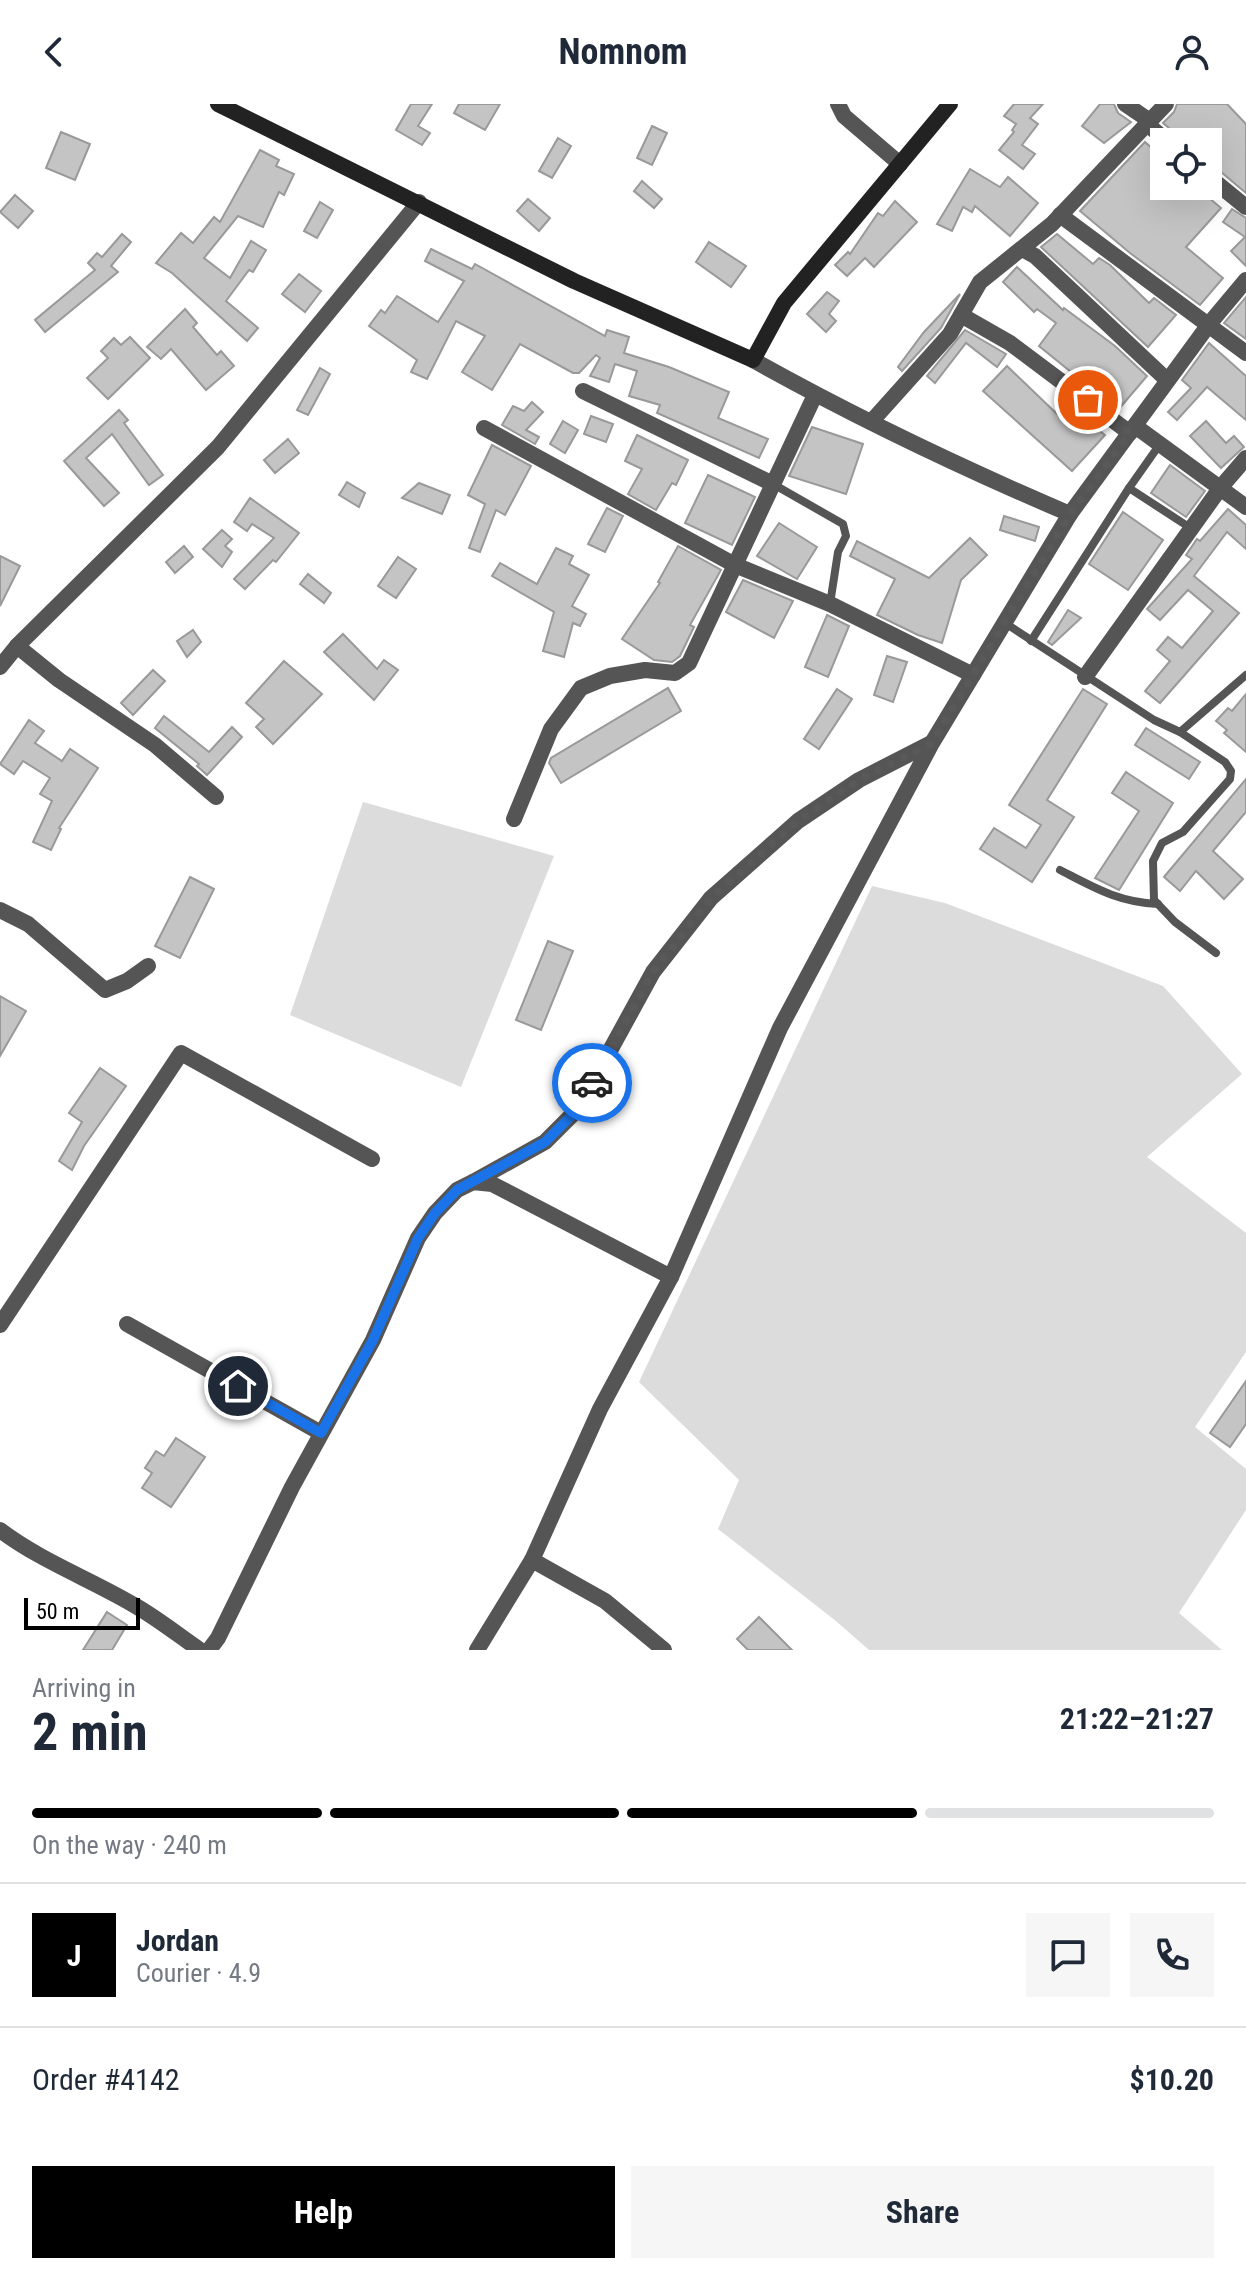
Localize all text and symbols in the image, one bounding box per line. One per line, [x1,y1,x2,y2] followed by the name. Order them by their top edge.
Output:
[32,30,76,74] icon: back
[1170,30,1214,74] icon: person
[559,31,688,73] text: Nomnom
[1150,128,1222,200] map controls
[1150,128,1222,200] button: locate
[1054,366,1122,434] pin
[1066,378,1110,422] icon: bag
[552,1043,632,1123] courier
[570,1061,614,1105] icon: car
[204,1352,272,1420] pin
[216,1364,260,1408] icon: home
[24,1594,140,1630] scale bar
[36,1599,79,1624] text: 50 m
[32,1673,136,1703] text: Arriving in
[1060,1701,1214,1736] text: 21:22–21:27
[32,1702,148,1763] text: 2 min
[32,1830,227,1860] text: On the way · 240 m
[1026,1913,1110,1997] button: chat
[1130,1913,1214,1997] button: phone
[136,1923,219,1958] text: Jordan
[67,1938,81,1973] text: J
[136,1958,261,1988] text: Courier · 4.9
[32,2062,180,2097] text: Order #4142
[1129,2062,1214,2097] text: $10.20
[32,2166,615,2258] button: Help
[631,2166,1214,2258] button: Share

